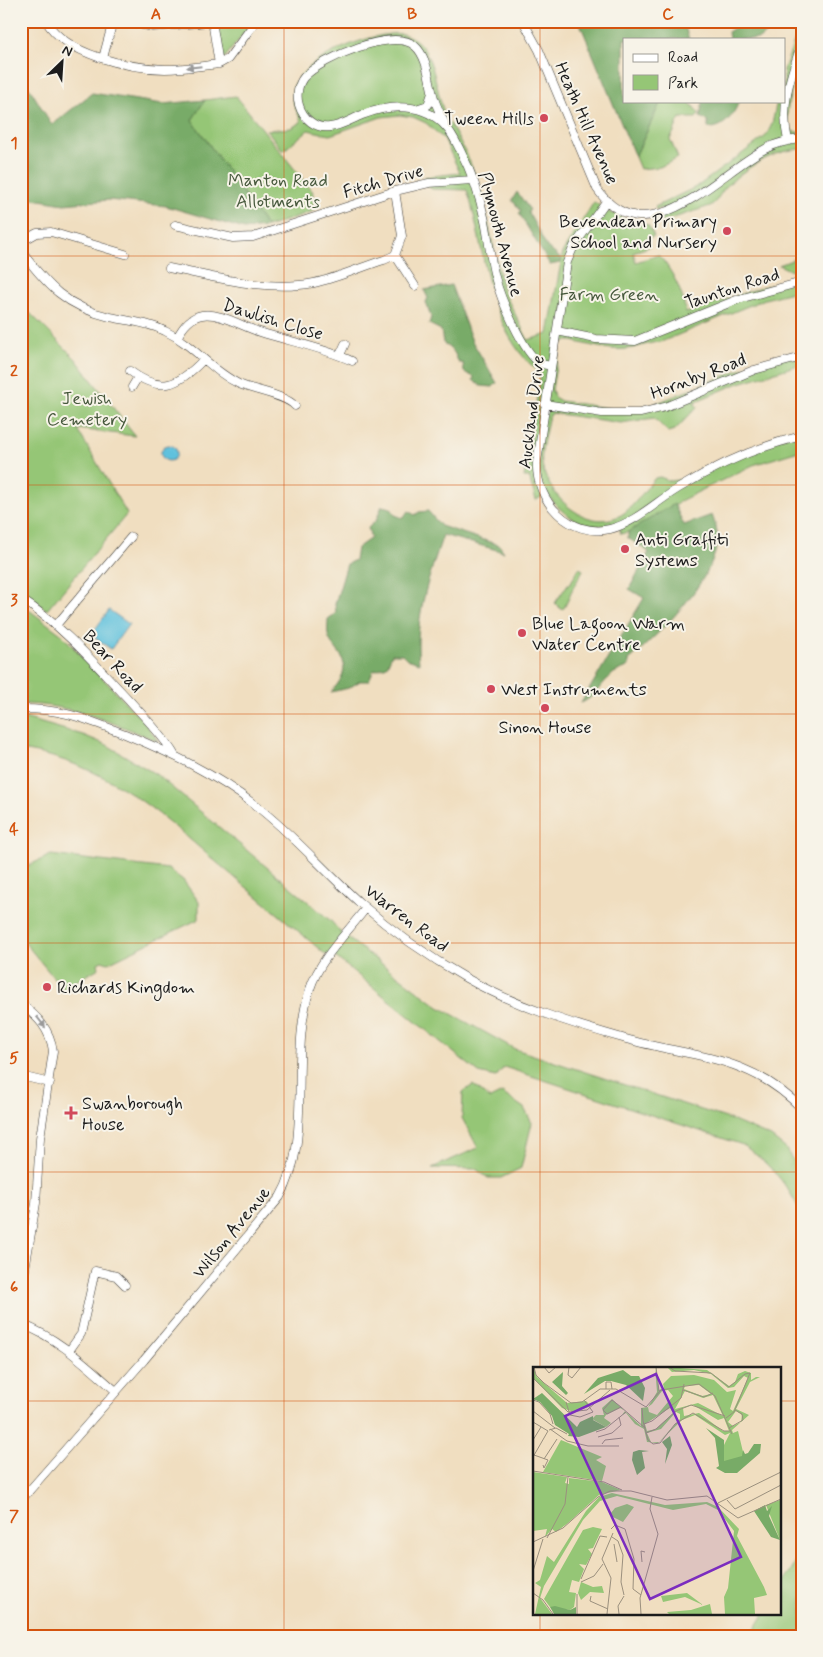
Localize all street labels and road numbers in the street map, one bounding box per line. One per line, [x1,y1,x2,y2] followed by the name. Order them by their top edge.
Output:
[548,58,624,189] street label: Heath Hill Avenue
[340,159,426,205] street label: Fitch Drive
[472,169,528,299] street label: Plymouth Avenue
[682,262,783,316] street label: Taunton Road
[220,293,326,347] street label: Dawlish Close
[647,348,750,406] street label: Hornby Road
[513,354,551,470] street label: Auckland Drive
[77,625,148,698] street label: Bear Road
[359,879,453,958] street label: Warren Road
[187,1182,276,1284] street label: Wilson Avenue

